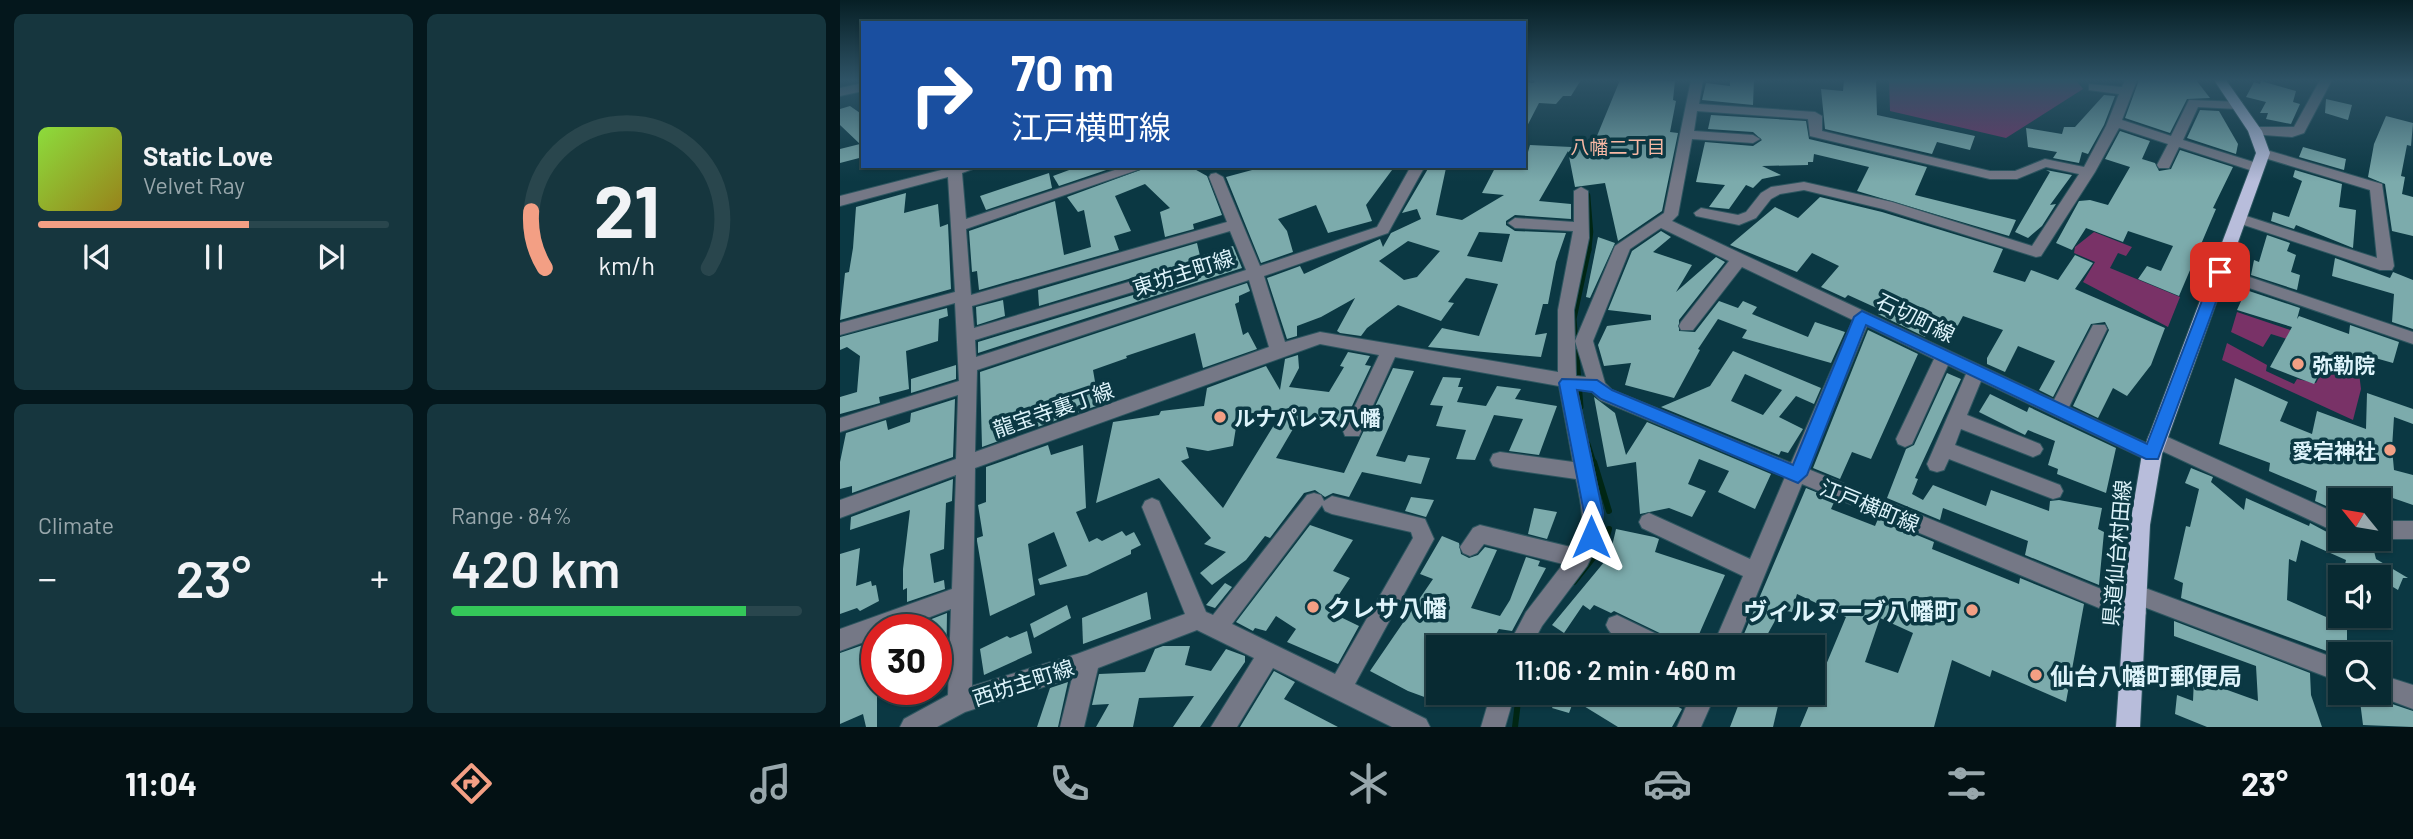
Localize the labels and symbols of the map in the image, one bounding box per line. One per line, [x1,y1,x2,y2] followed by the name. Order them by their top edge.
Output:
[1570,135,1666,158] district label: 八幡二丁目
[2190,242,2250,302] pin
[1129,244,1237,300] street label: 東坊主町線
[1873,287,1959,347] street label: 石切町線
[2312,352,2375,377] place label: 弥勒院
[2290,356,2306,372] marker: 弥勒院
[989,377,1117,441] street label: 龍宝寺裏丁線
[1234,405,1381,430] place label: ルナパレス八幡
[1212,409,1228,425] marker: ルナパレス八幡
[2292,438,2376,463] place label: 愛宕神社
[2382,442,2398,458] marker: 愛宕神社
[1817,474,1923,536] street label: 江戸横町線
[2097,479,2135,627] street label: 県道仙台村田線
[2328,488,2390,551] north arrow
[1554,500,1628,574] position arrow
[1327,593,1447,622] place label: クレサ八幡
[1743,596,1958,625] place label: ヴィルヌーブ八幡町
[1305,599,1321,615] marker: クレサ八幡
[1964,602,1980,618] marker: ヴィルヌーブ八幡町
[861,614,952,705] speed limit sign: 30
[969,654,1077,710] street label: 西坊主町線
[2050,661,2242,690] place label: 仙台八幡町郵便局
[2028,667,2044,683] marker: 仙台八幡町郵便局

